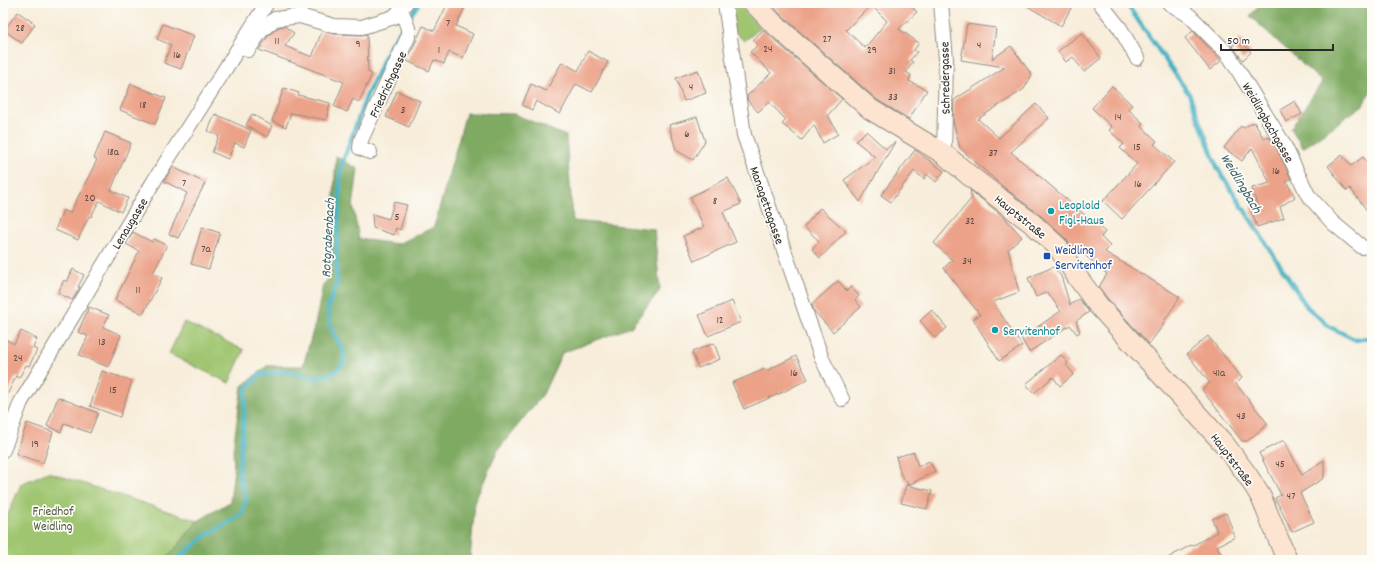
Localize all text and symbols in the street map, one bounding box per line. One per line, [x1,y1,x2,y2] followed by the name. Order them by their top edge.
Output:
[446,16,450,32] house number: 7
[15,21,25,37] house number: 28
[1221,26,1333,52] scale bar
[822,32,832,48] house number: 27
[1227,33,1250,50] text: 50 m
[275,34,279,50] house number: 11
[355,37,361,53] house number: 9
[977,38,981,54] house number: 4
[936,41,957,114] street label: Schredergasse
[763,42,773,58] house number: 24
[438,43,440,59] house number: 1
[867,43,877,59] house number: 29
[173,48,181,64] house number: 16
[366,48,413,122] street label: Friedrichgasse
[888,64,896,80] house number: 31
[1236,79,1298,167] street label: Weidlingbachgasse
[689,80,693,96] house number: 4
[888,90,898,106] house number: 33
[140,98,146,114] house number: 18
[401,103,406,119] house number: 3
[1115,110,1121,126] house number: 14
[684,127,690,143] house number: 6
[1133,140,1141,156] house number: 15
[107,145,120,161] house number: 18a
[988,146,998,162] house number: 37
[1215,150,1266,218] water label: Weidlingbach
[743,164,788,248] street label: Managettagasse
[1272,164,1280,180] house number: 16
[182,176,186,192] house number: 7
[1134,177,1142,193] house number: 16
[85,191,95,207] house number: 20
[989,191,1050,245] street label: Hauptstraße
[713,194,717,210] house number: 8
[108,195,154,254] street label: Lenaugasse
[317,197,341,278] water label: Rotgrabenbach
[1059,197,1104,231] place label: Leoplold Figl-Haus
[1046,206,1056,216] marker: Leoplold Figl-Haus
[394,210,400,226] house number: 5
[965,214,975,230] house number: 32
[201,242,212,258] house number: 7a
[1055,242,1112,276] place label: Weidling Servitenhof
[1042,251,1052,261] marker: Weidling Servitenhof
[962,254,972,270] house number: 34
[136,283,140,299] house number: 11
[716,313,724,329] house number: 12
[1003,323,1060,342] place label: Servitenhof
[990,325,1000,335] marker: Servitenhof
[98,335,106,351] house number: 13
[13,351,23,367] house number: 24
[790,366,798,382] house number: 16
[1213,366,1226,382] house number: 41a
[109,383,117,399] house number: 15
[1236,409,1246,425] house number: 43
[1205,430,1257,491] street label: Hauptstraße
[31,437,39,453] house number: 19
[1275,457,1285,473] house number: 45
[1287,489,1295,505] house number: 47
[32,503,74,537] park label: Friedhof Weidling

